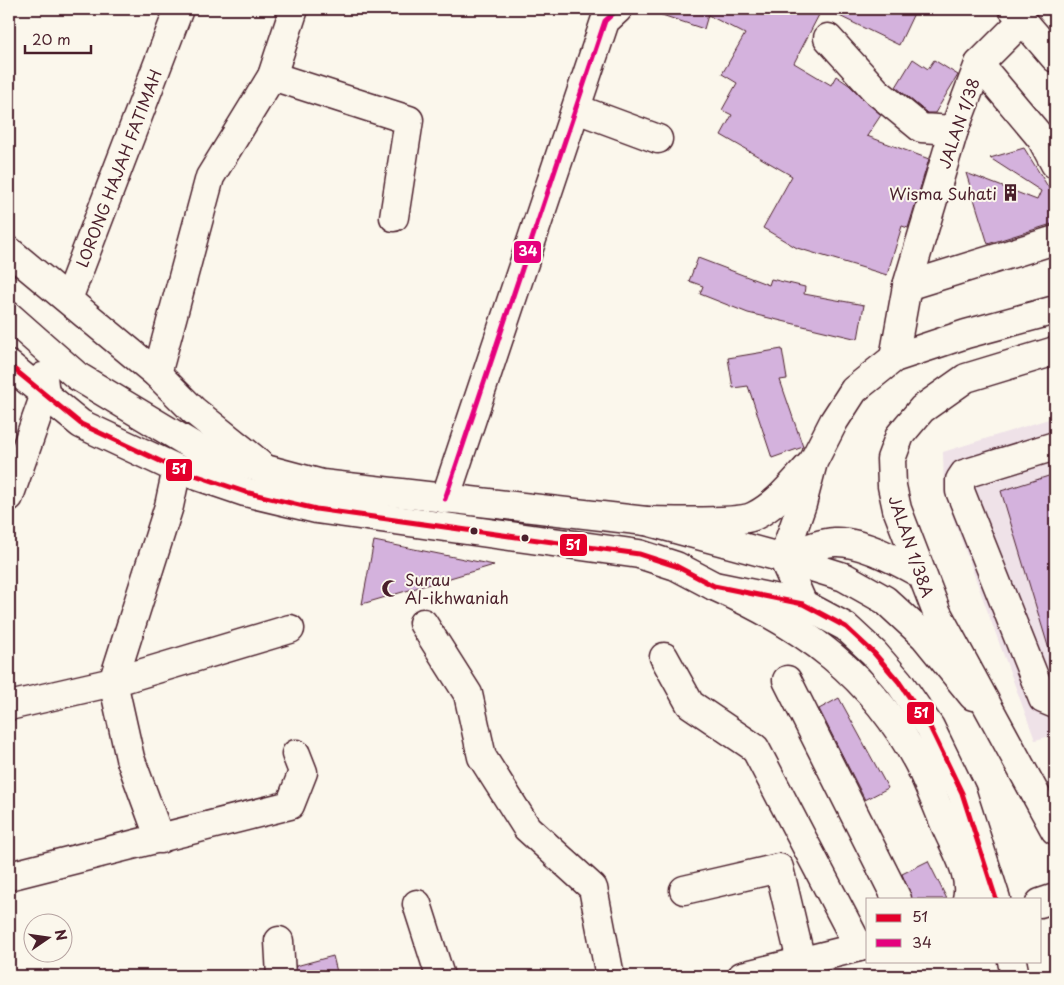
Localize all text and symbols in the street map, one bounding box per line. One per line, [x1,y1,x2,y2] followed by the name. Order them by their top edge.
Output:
[25,22,91,54] scale bar
[32,27,71,50] text: 20 m
[69,65,167,271] street label: LORONG HAJAH FATIMAH
[931,74,985,172] street label: JALAN 1/38
[889,181,997,205] place label: Wisma Suhati
[1001,183,1021,203] building icon: Wisma Suhati
[513,240,542,264] line badge: 34
[519,240,538,261] text: 34
[165,458,193,482] line badge: 51
[171,458,187,479] text: 51
[883,492,941,600] street label: JALAN 1/38A
[469,526,479,536] unlabelled marker
[520,533,530,543] unlabelled marker
[559,533,588,557] line badge: 51
[565,534,581,555] text: 51
[405,567,509,609] place label: Surau Al-ikhwaniah
[381,578,401,598] mosque icon: Surau Al-ikhwaniah
[906,701,935,725] line badge: 51
[913,702,929,723] text: 51
[866,898,1042,962] legend
[912,904,928,927] text: 51
[22,912,72,962] north arrow
[50,927,73,943] text: N
[912,930,932,953] text: 34

